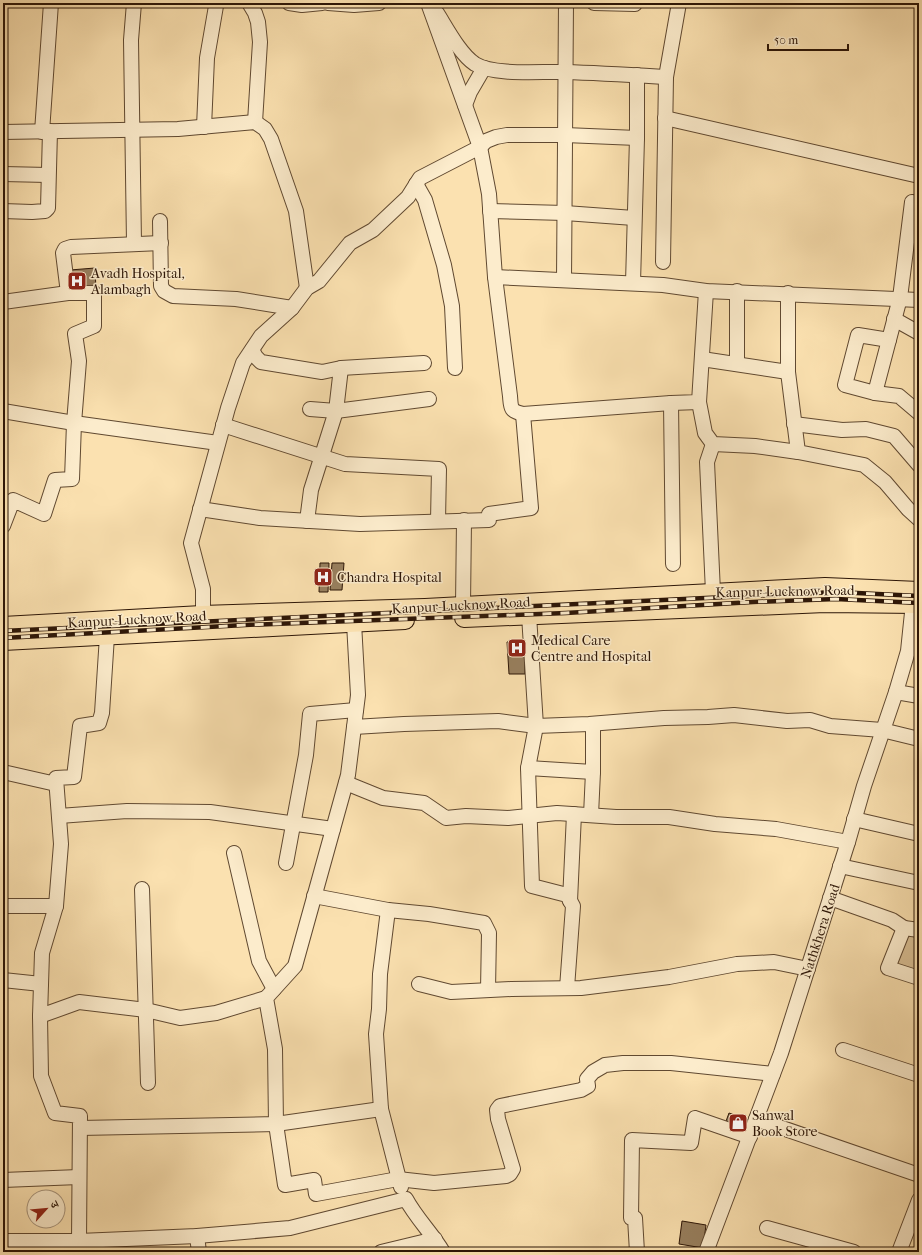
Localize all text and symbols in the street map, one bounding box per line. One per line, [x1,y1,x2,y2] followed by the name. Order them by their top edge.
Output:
[768,26,848,52] scale bar
[774,33,798,47] text: 50 m
[90,265,185,298] place label: Avadh Hospital, Alambagh
[66,270,88,292] hospital icon: Avadh Hospital, Alambagh
[312,566,334,588] hospital icon: Chandra Hospital
[337,569,442,586] place label: Chandra Hospital
[715,582,855,601] street label: Kanpur-Lucknow Road
[391,593,531,618] street label: Kanpur-Lucknow Road
[67,607,207,632] street label: Kanpur-Lucknow Road
[531,632,652,665] place label: Medical Care Centre and Hospital
[506,637,528,659] hospital icon: Medical Care Centre and Hospital
[797,881,844,980] street label: Nathkhera Road
[752,1107,818,1140] place label: Sanwal Book Store
[727,1112,749,1134] shop icon: Sanwal Book Store
[26,1189,66,1229] north arrow
[47,1198,62,1211] text: उ

